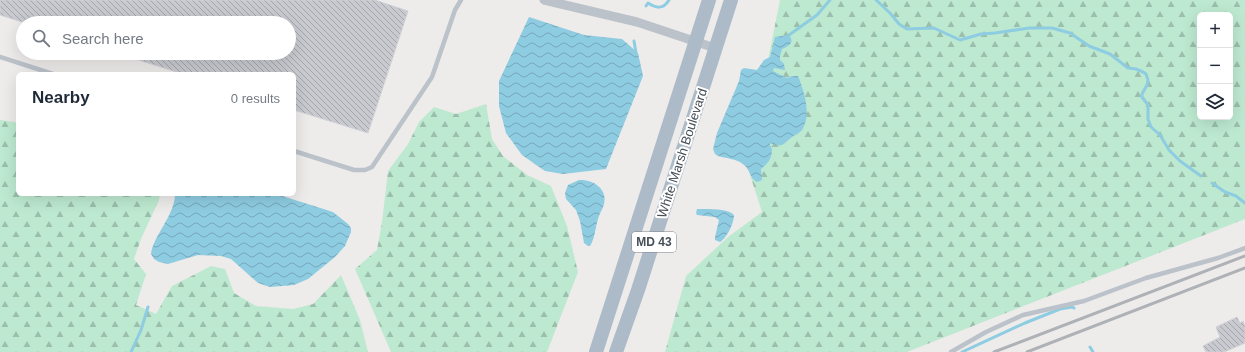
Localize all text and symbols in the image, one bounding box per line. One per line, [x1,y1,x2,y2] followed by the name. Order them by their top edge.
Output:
[1197,12,1233,120] map controls
[1197,12,1233,48] button: +
[16,16,296,60] search box
[30,27,52,49] icon: search
[62,30,144,47] text: Search here
[1197,48,1233,84] button: −
[1197,84,1233,120] button: layers
[654,86,710,220] street label: White Marsh Boulevard
[32,88,90,107] text: Nearby
[231,91,280,106] text: 0 results
[632,232,676,252] road number: MD 43

